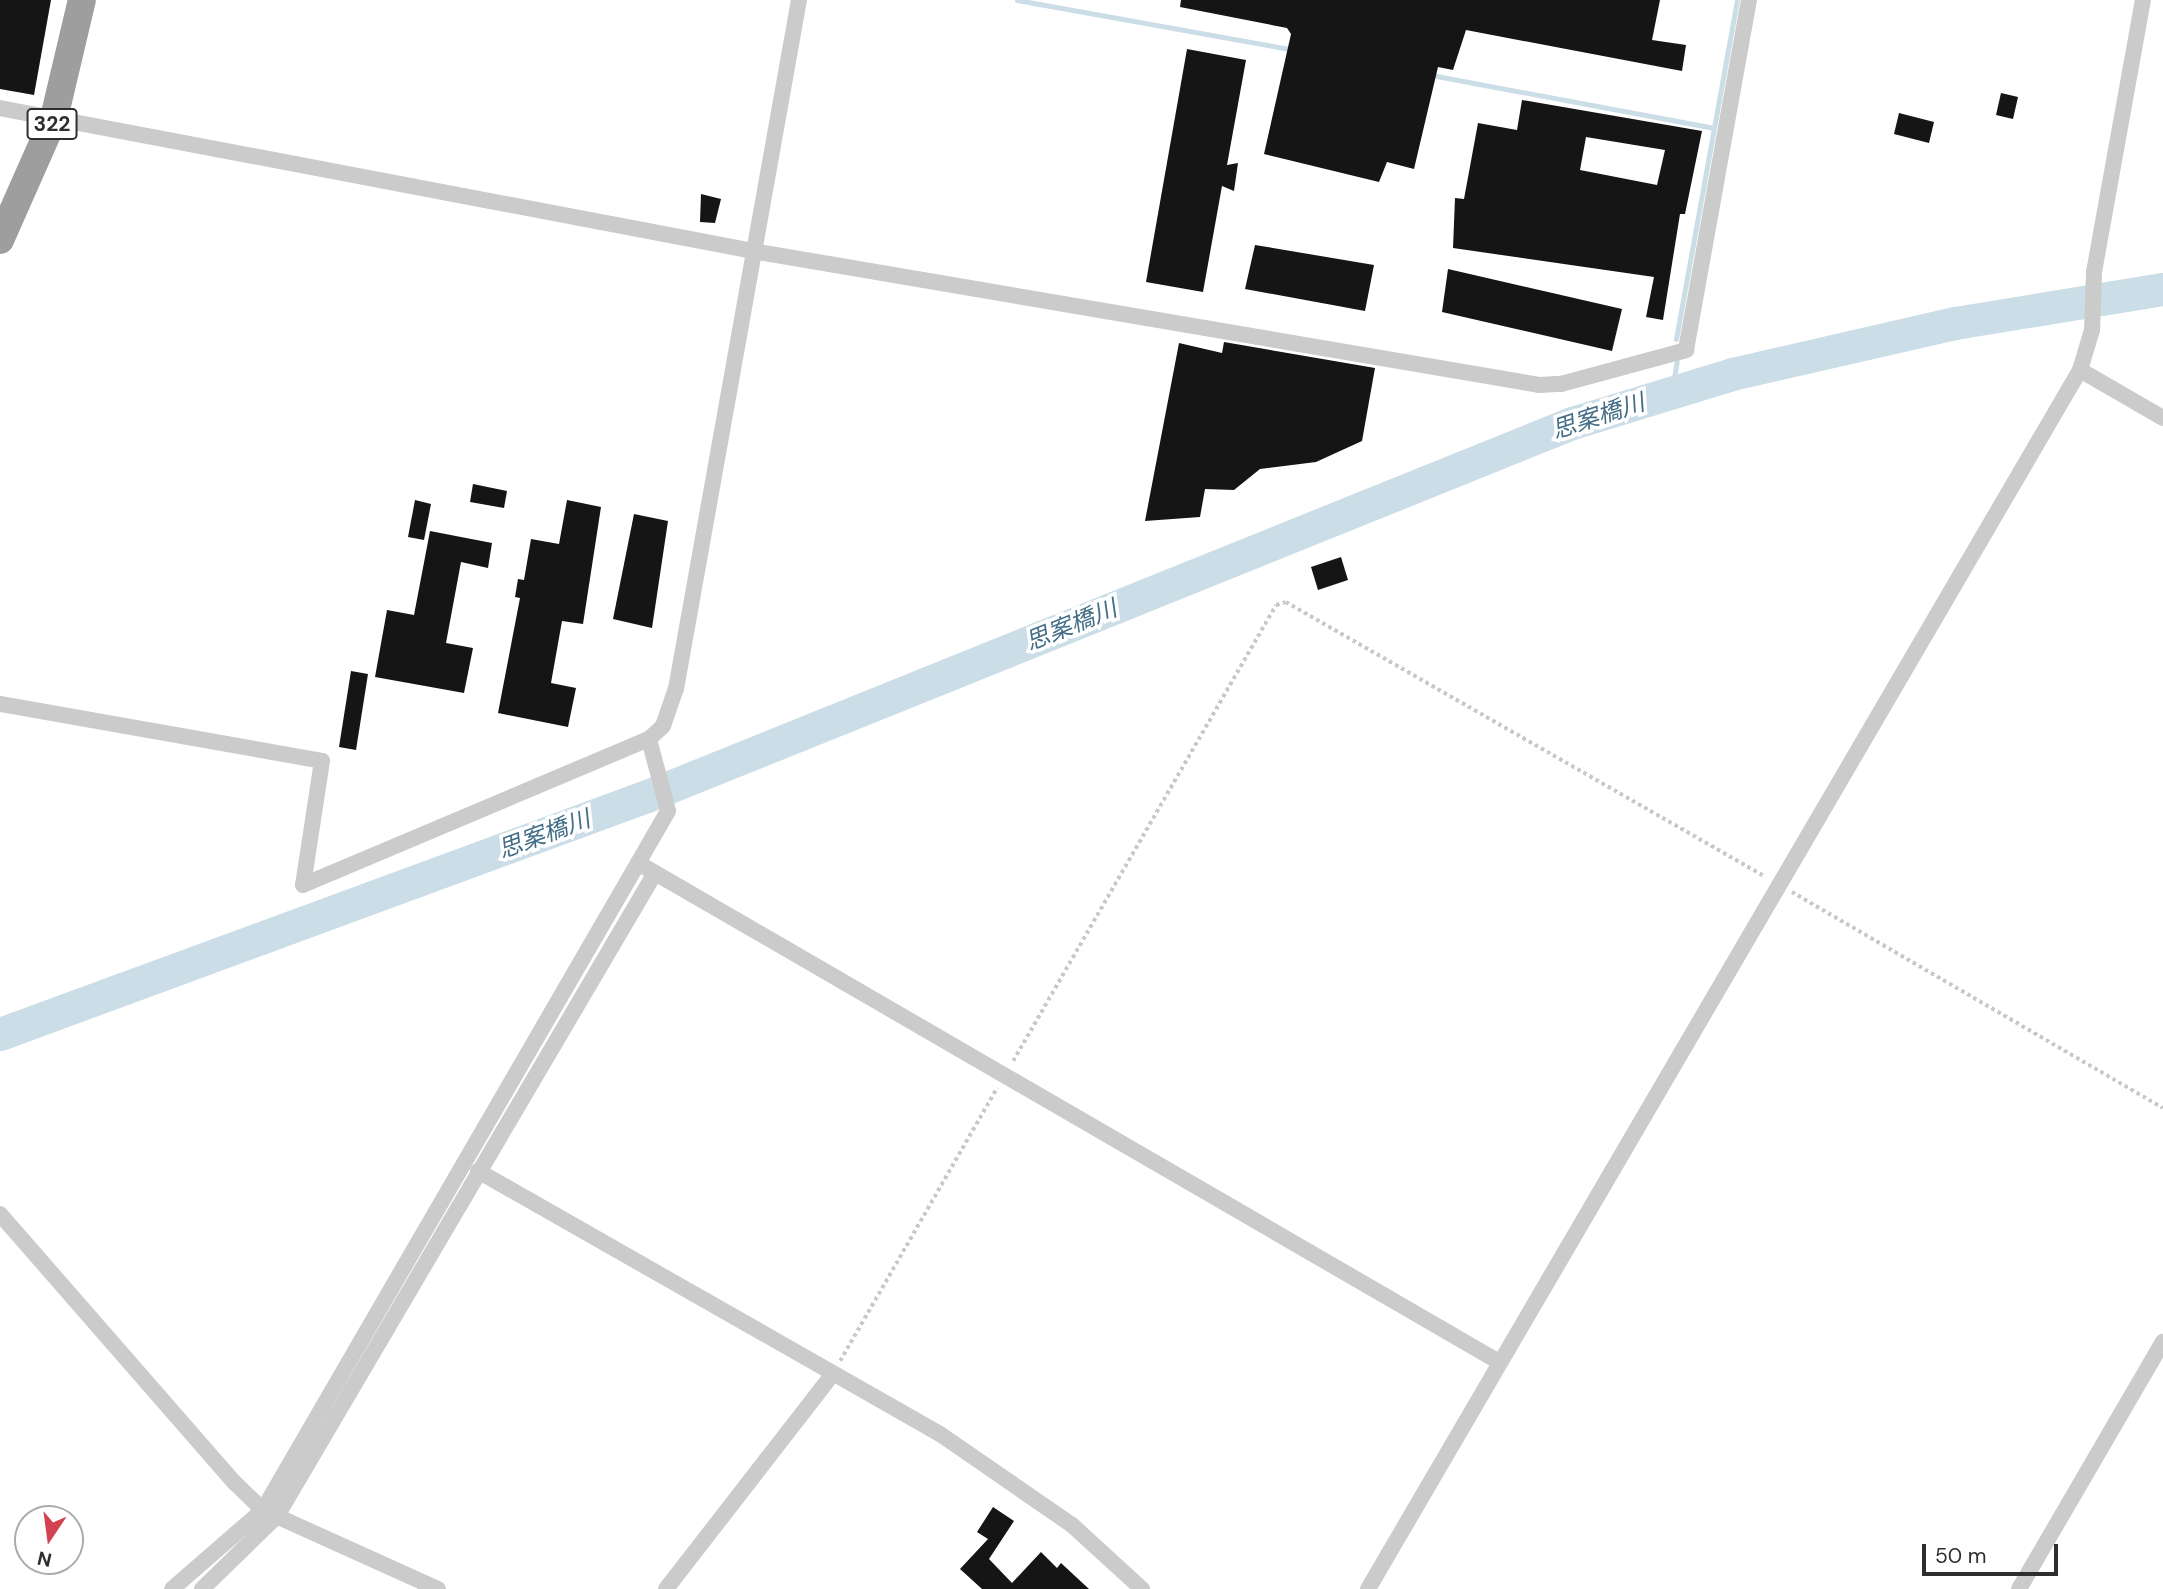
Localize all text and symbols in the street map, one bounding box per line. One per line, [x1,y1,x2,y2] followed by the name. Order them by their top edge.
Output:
[26,106,78,142] road number: 322
[1548,387,1648,445] water label: 思案橋川
[1021,594,1121,656] water label: 思案橋川
[494,804,594,864] water label: 思案橋川
[14,1505,84,1575] north arrow
[1925,1530,2062,1574] scale bar
[1935,1542,1986,1570] text: 50 m
[35,1545,54,1573] text: N

